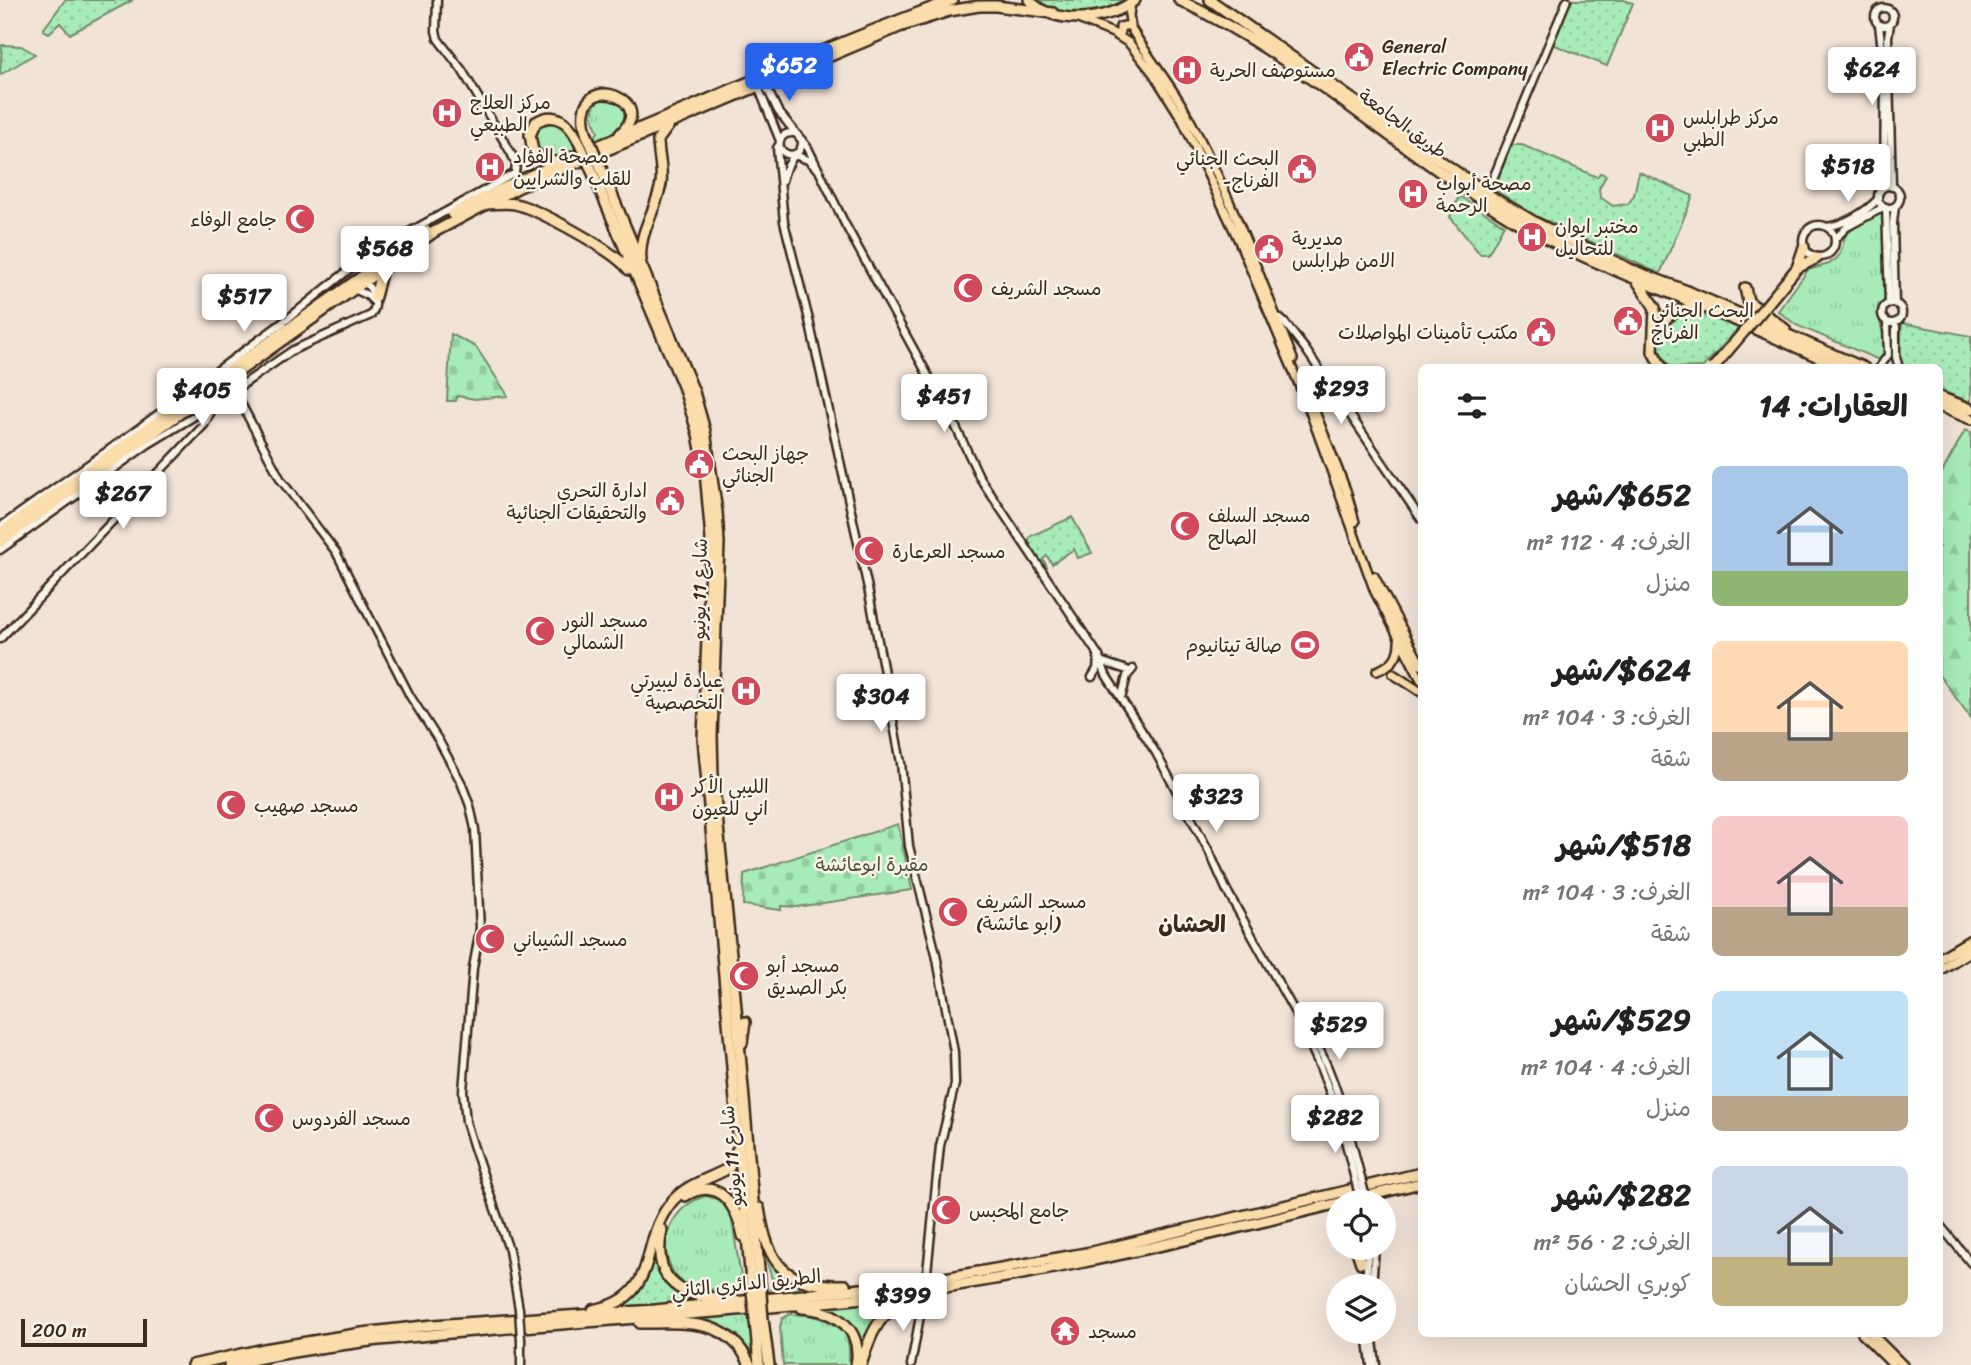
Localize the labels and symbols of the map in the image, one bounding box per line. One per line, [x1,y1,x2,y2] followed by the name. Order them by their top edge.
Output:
[1382,30,1528,85] place label: General Electric Company
[1342,40,1376,74] public building icon: General Electric Company
[748,43,830,103] pin: $652
[1831,48,1913,107] pin: $624
[1170,53,1204,87] hospital icon: مستوصف الحرية
[1210,54,1336,87] place label: مستوصف الحرية
[1351,80,1454,167] street label: طريق الجامعة
[470,86,551,141] place label: مركز العلاج الطبيعي
[430,96,464,130] hospital icon: مركز العلاج الطبيعي
[1683,101,1779,156] place label: مركز طرابلس الطبي
[1643,111,1677,145] hospital icon: مركز طرابلس الطبي
[513,140,631,195] place label: مصحة الفؤاد للقلب والشرايين
[1176,142,1279,197] place label: البحث الجنائي -الفرناج
[1807,144,1889,204] pin: $518
[473,150,507,184] hospital icon: مصحة الفؤاد للقلب والشرايين
[1285,152,1319,186] public building icon: البحث الجنائي -الفرناج
[1436,167,1532,222] place label: مصحة أبواب الرحمة
[1396,177,1430,211] hospital icon: مصحة أبواب الرحمة
[283,202,317,236] mosque icon: جامع الوفاء
[190,203,277,236] place label: جامع الوفاء
[1555,210,1639,265] place label: مختبر ايوان للتحاليل
[1515,220,1549,254] hospital icon: مختبر ايوان للتحاليل
[1292,222,1395,277] place label: مديرية الامن طرابلس
[344,226,426,286] pin: $568
[1252,232,1286,266] public building icon: مديرية الامن طرابلس
[951,271,985,305] mosque icon: مسجد الشريف
[991,272,1102,305] place label: مسجد الشريف
[203,274,285,334] pin: $517
[1651,294,1754,349] place label: البحث الجنائي الفرناج
[1611,304,1645,338] public building icon: البحث الجنائي الفرناج
[1524,315,1558,349] public building icon: مكتب تأمينات المواصلات
[1338,316,1518,349] place label: مكتب تأمينات المواصلات
[1300,366,1382,426] pin: $293
[161,368,243,428] pin: $405
[903,374,985,434] pin: $451
[722,437,809,492] place label: جهاز البحث الجنائي
[682,447,716,481] public building icon: جهاز البحث الجنائي
[82,472,164,531] pin: $267
[506,474,647,529] place label: ادارة التحري والتحقيقات الجنائية
[653,484,687,518] public building icon: ادارة التحري والتحقيقات الجنائية
[1208,499,1311,554] place label: مسجد السلف الصالح
[1168,509,1202,543] mosque icon: مسجد السلف الصالح
[852,534,886,568] mosque icon: مسجد العرعارة
[892,535,1006,568] place label: مسجد العرعارة
[682,538,717,641] street label: شارع 11 يونيو
[561,604,648,659] place label: مسجد النور الشمالي
[523,614,557,648] mosque icon: مسجد النور الشمالي
[1288,628,1322,662] sports icon: صالة تيتانيوم
[1186,629,1282,662] place label: صالة تيتانيوم
[630,664,723,719] place label: عيادة ليبيرتي التخصصية
[729,674,763,708] hospital icon: عيادة ليبيرتي التخصصية
[840,674,922,734] pin: $304
[690,770,769,825] place label: الليبي الأكر اني للعيون
[1175,774,1257,834] pin: $323
[652,780,686,814] hospital icon: الليبي الأكر اني للعيون
[214,788,248,822] mosque icon: مسجد صهيب
[254,789,359,822] place label: مسجد صهيب
[815,848,929,881] park label: مقبرة ابوعائشة
[976,885,1087,940] place label: مسجد الشريف (ابو عائشة)
[936,895,970,929] mosque icon: مسجد الشريف (ابو عائشة)
[1158,904,1226,945] district label: الحشان
[473,922,507,956] mosque icon: مسجد الشيباني
[513,923,628,956] place label: مسجد الشيباني
[765,949,847,1004] place label: مسجد أبو بكر الصديق
[727,959,761,993] mosque icon: مسجد أبو بكر الصديق
[1298,1002,1380,1062] pin: $529
[1294,1096,1376,1155] pin: $282
[252,1101,286,1135] mosque icon: مسجد الفردوس
[292,1102,411,1135] place label: مسجد الفردوس
[711,1104,752,1209] street label: شارع 11 يونيو
[929,1193,963,1227] mosque icon: جامع المحبس
[969,1194,1070,1227] place label: جامع المحبس
[670,1259,823,1308] street label: الطريق الدائري الثاني
[862,1274,944,1333] pin: $399
[1048,1314,1082,1348] temple icon: مسجد
[1088,1315,1137,1348] place label: مسجد
[21,1316,147,1348] scale bar

